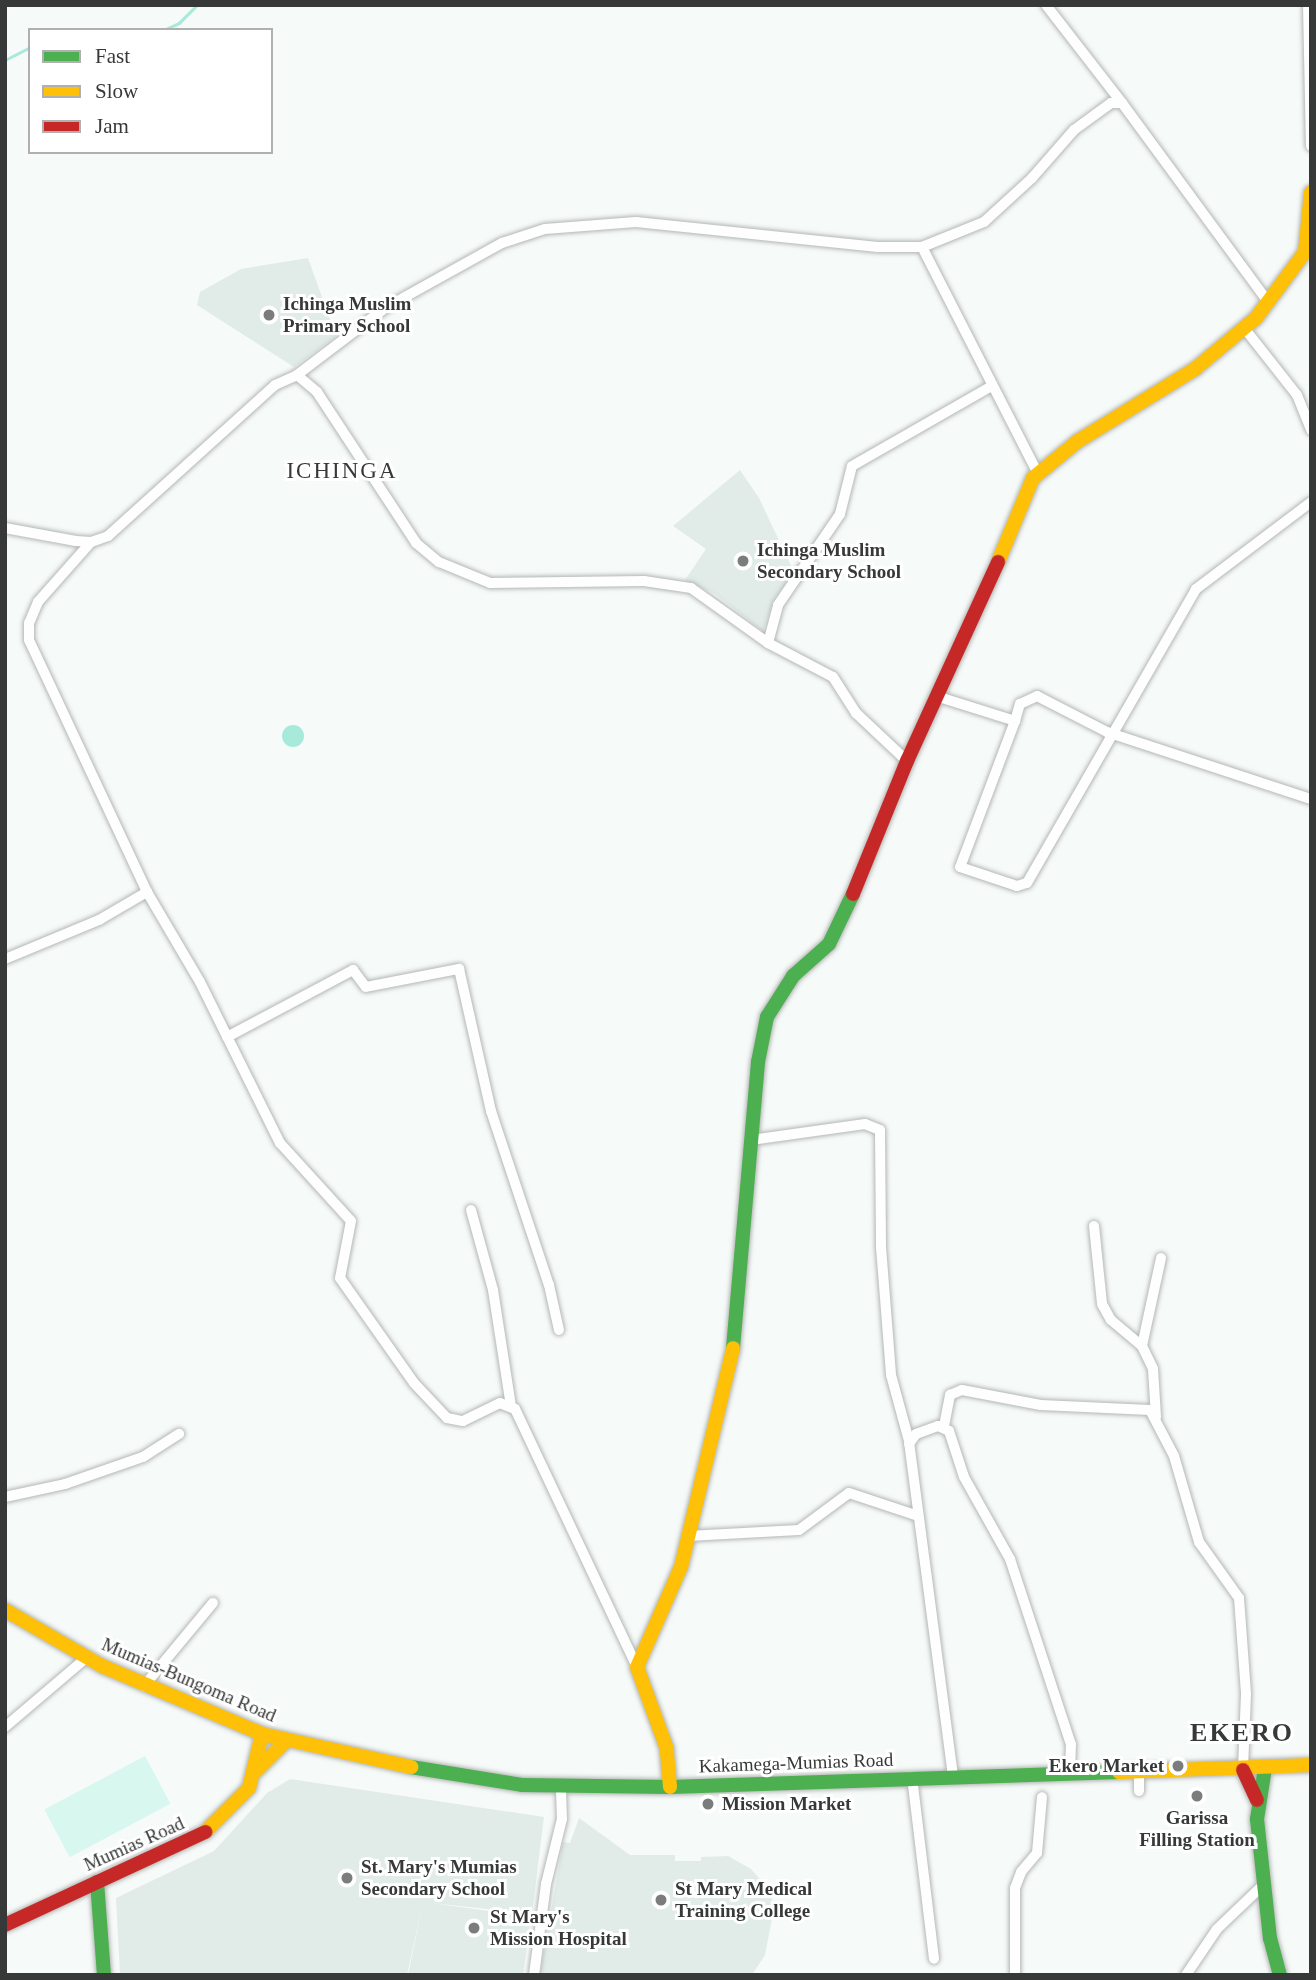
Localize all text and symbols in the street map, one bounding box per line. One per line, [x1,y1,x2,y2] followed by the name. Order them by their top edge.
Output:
[28,28,273,154] legend
[95,44,130,68] text: Fast
[95,79,138,103] text: Slow
[95,114,129,138] text: Jam
[283,293,411,337] place label: Ichinga Muslim Primary School
[261,307,277,323] marker: Ichinga Muslim Primary School
[287,457,397,485] district label: ICHINGA
[757,539,901,583] place label: Ichinga Muslim Secondary School
[735,553,751,569] marker: Ichinga Muslim Secondary School
[98,1633,280,1727] street label: Mumias-Bungoma Road
[1191,1717,1293,1749] district label: EKERO
[698,1748,894,1778] street label: Kakamega-Mumias Road
[1049,1755,1164,1777] place label: Ekero Market
[1170,1758,1186,1774] marker: Ekero Market
[1189,1788,1205,1804] marker: Garissa Filling Station
[722,1793,851,1815] place label: Mission Market
[700,1796,716,1812] marker: Mission Market
[1139,1807,1255,1851] place label: Garissa Filling Station
[80,1812,188,1876] street label: Mumias Road
[361,1856,517,1900] place label: St. Mary's Mumias Secondary School
[339,1870,355,1886] marker: St. Mary's Mumias Secondary School
[675,1878,812,1922] place label: St Mary Medical Training College
[653,1892,669,1908] marker: St Mary Medical Training College
[490,1906,627,1950] place label: St Mary's Mission Hospital
[464,1918,484,1938] marker: St Mary's Mission Hospital

